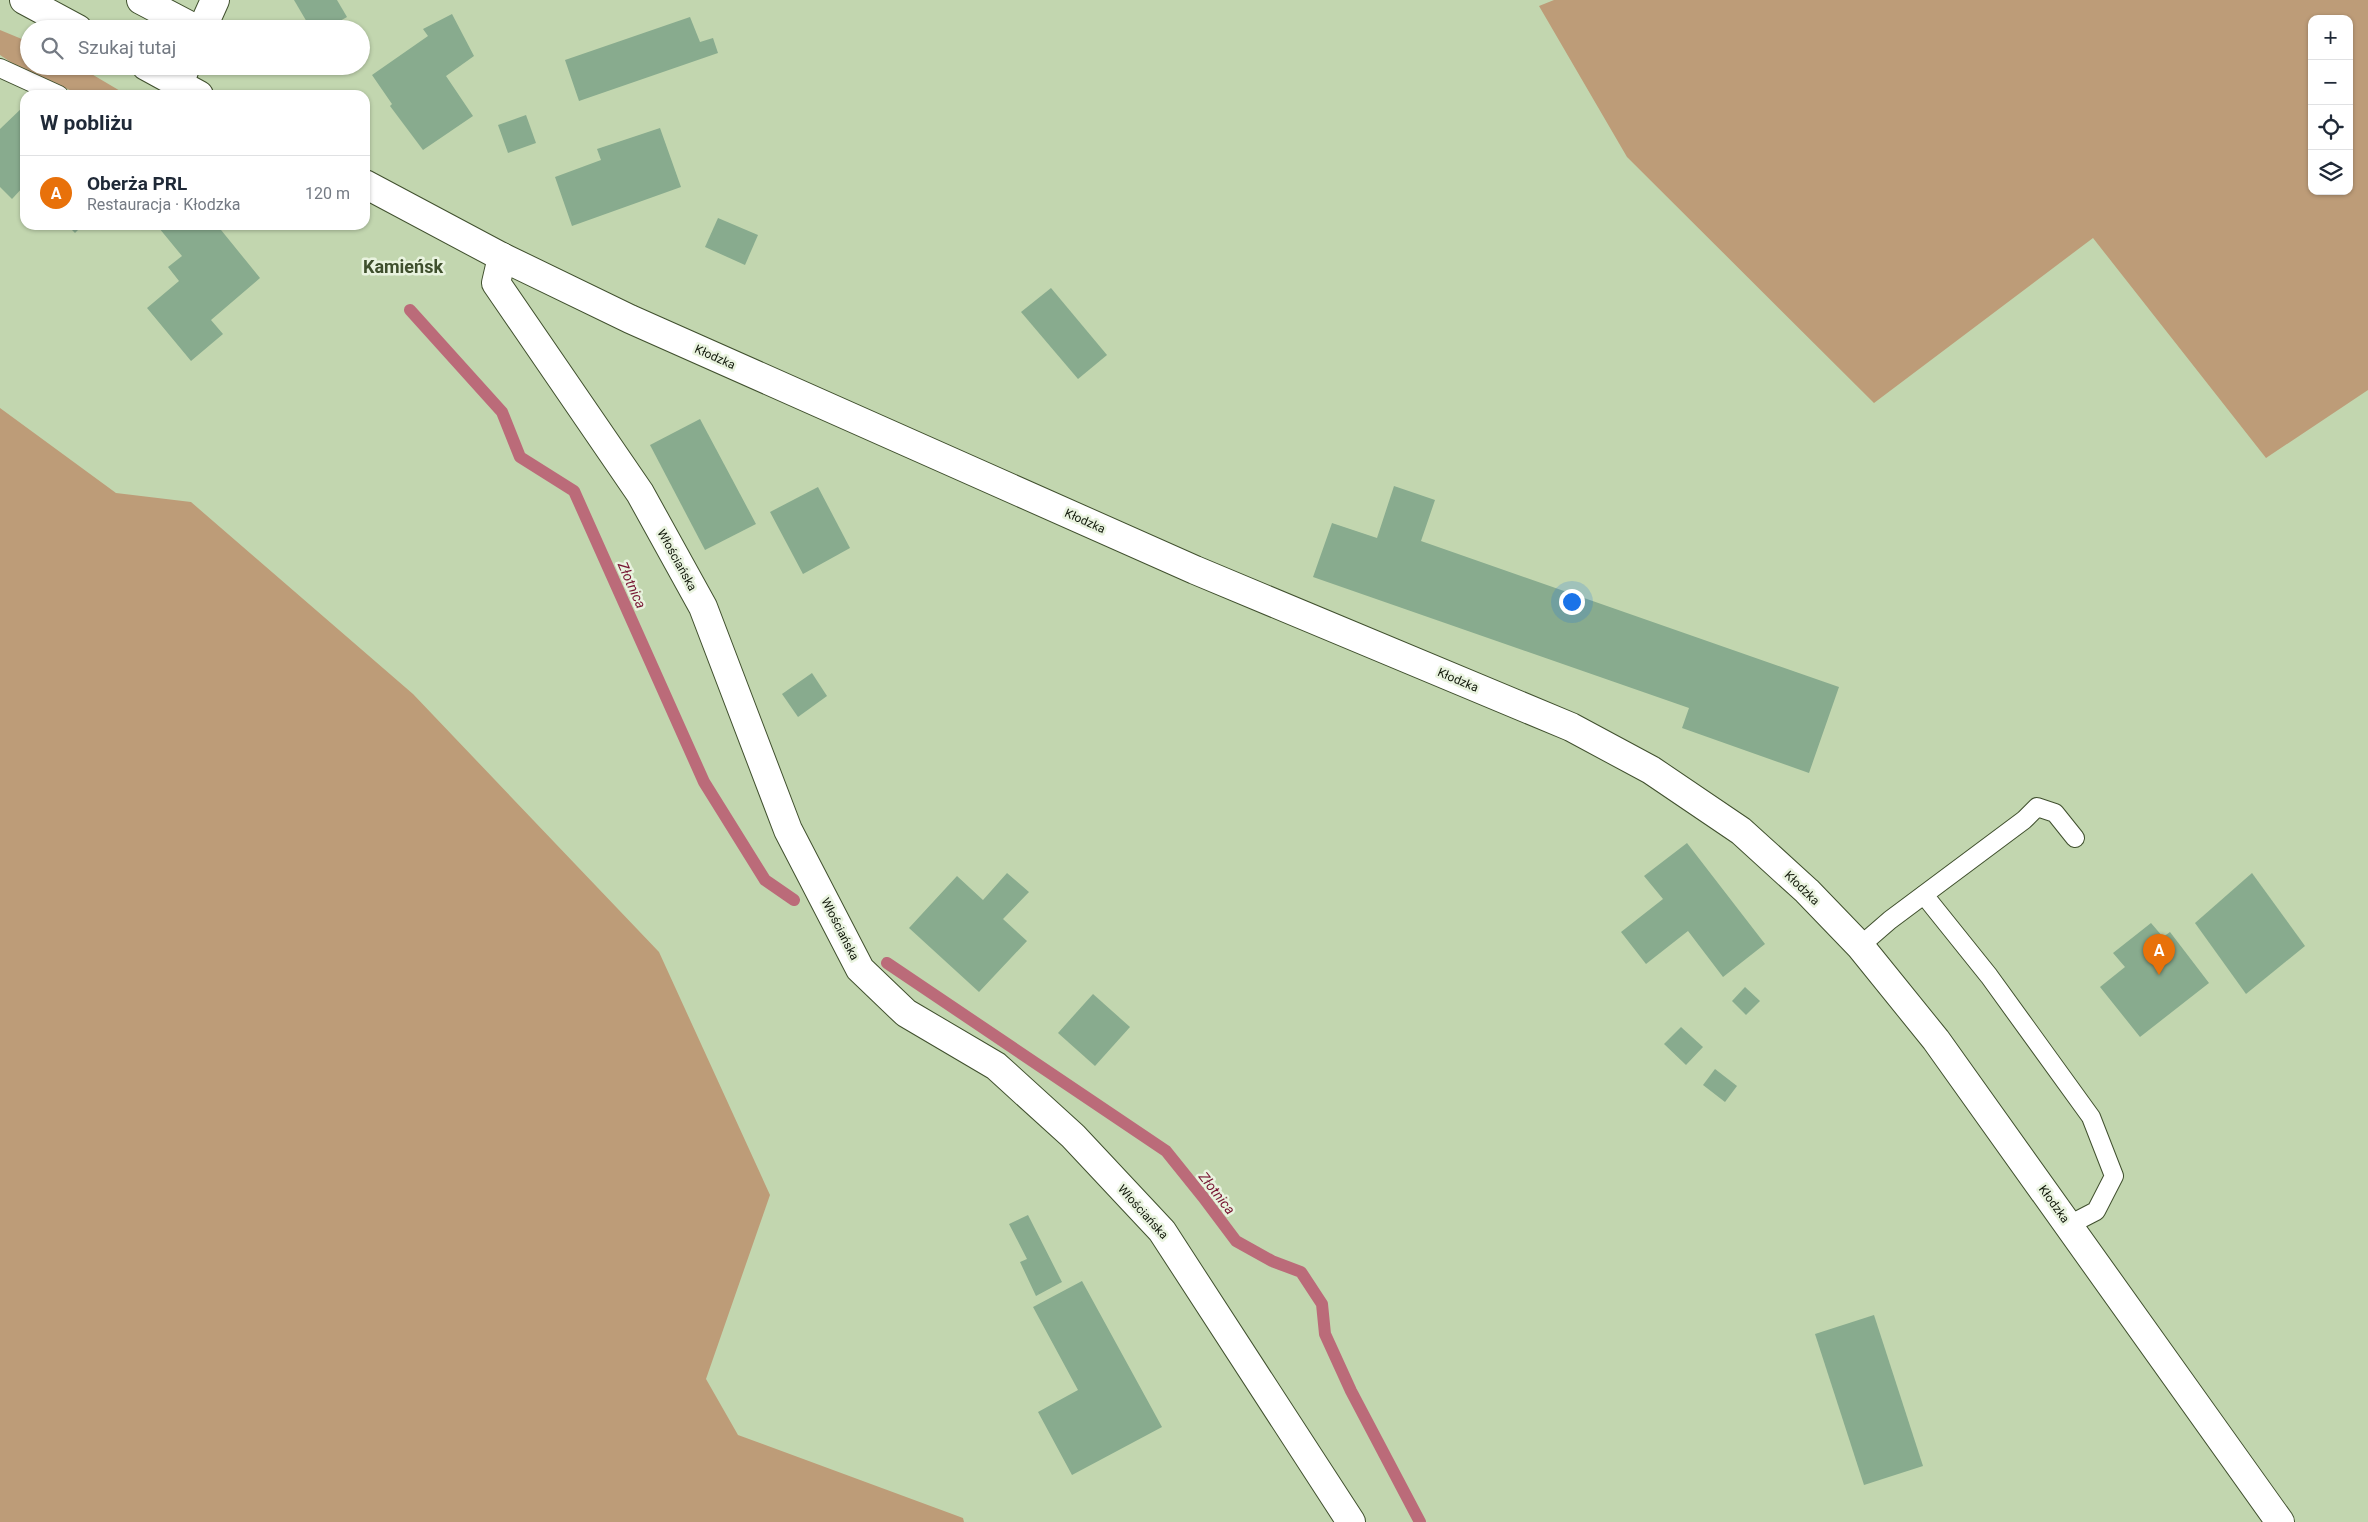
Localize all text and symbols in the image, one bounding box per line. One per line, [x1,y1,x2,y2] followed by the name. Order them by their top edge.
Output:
[2308,15,2353,195] map controls
[2308,15,2353,60] button: +
[20,20,370,75] search box
[38,34,66,62] icon: search
[78,36,176,59] text: Szukaj tutaj
[2308,60,2353,105] button: −
[2308,105,2353,150] button: locate
[40,111,133,135] text: W pobliżu
[2308,150,2353,195] button: layers
[87,172,187,195] text: Oberża PRL
[51,184,61,203] text: A
[305,184,350,203] text: 120 m
[87,195,240,214] text: Restauracja · Kłodzka
[363,256,443,277] district label: Kamieńsk
[693,342,737,372] street label: Kłodzka
[1063,506,1107,536] street label: Kłodzka
[654,527,700,593] street label: Włościańska
[614,558,649,611] water label: Złotnica
[1559,589,1585,615] your location
[1435,665,1481,695] street label: Kłodzka
[1782,868,1822,908] street label: Kłodzka
[818,895,862,963] street label: Włościańska
[2143,934,2175,975] pin: A
[1195,1168,1238,1217] water label: Złotnica
[1115,1182,1171,1242] street label: Włościańska
[2036,1183,2072,1225] street label: Kłodzka

